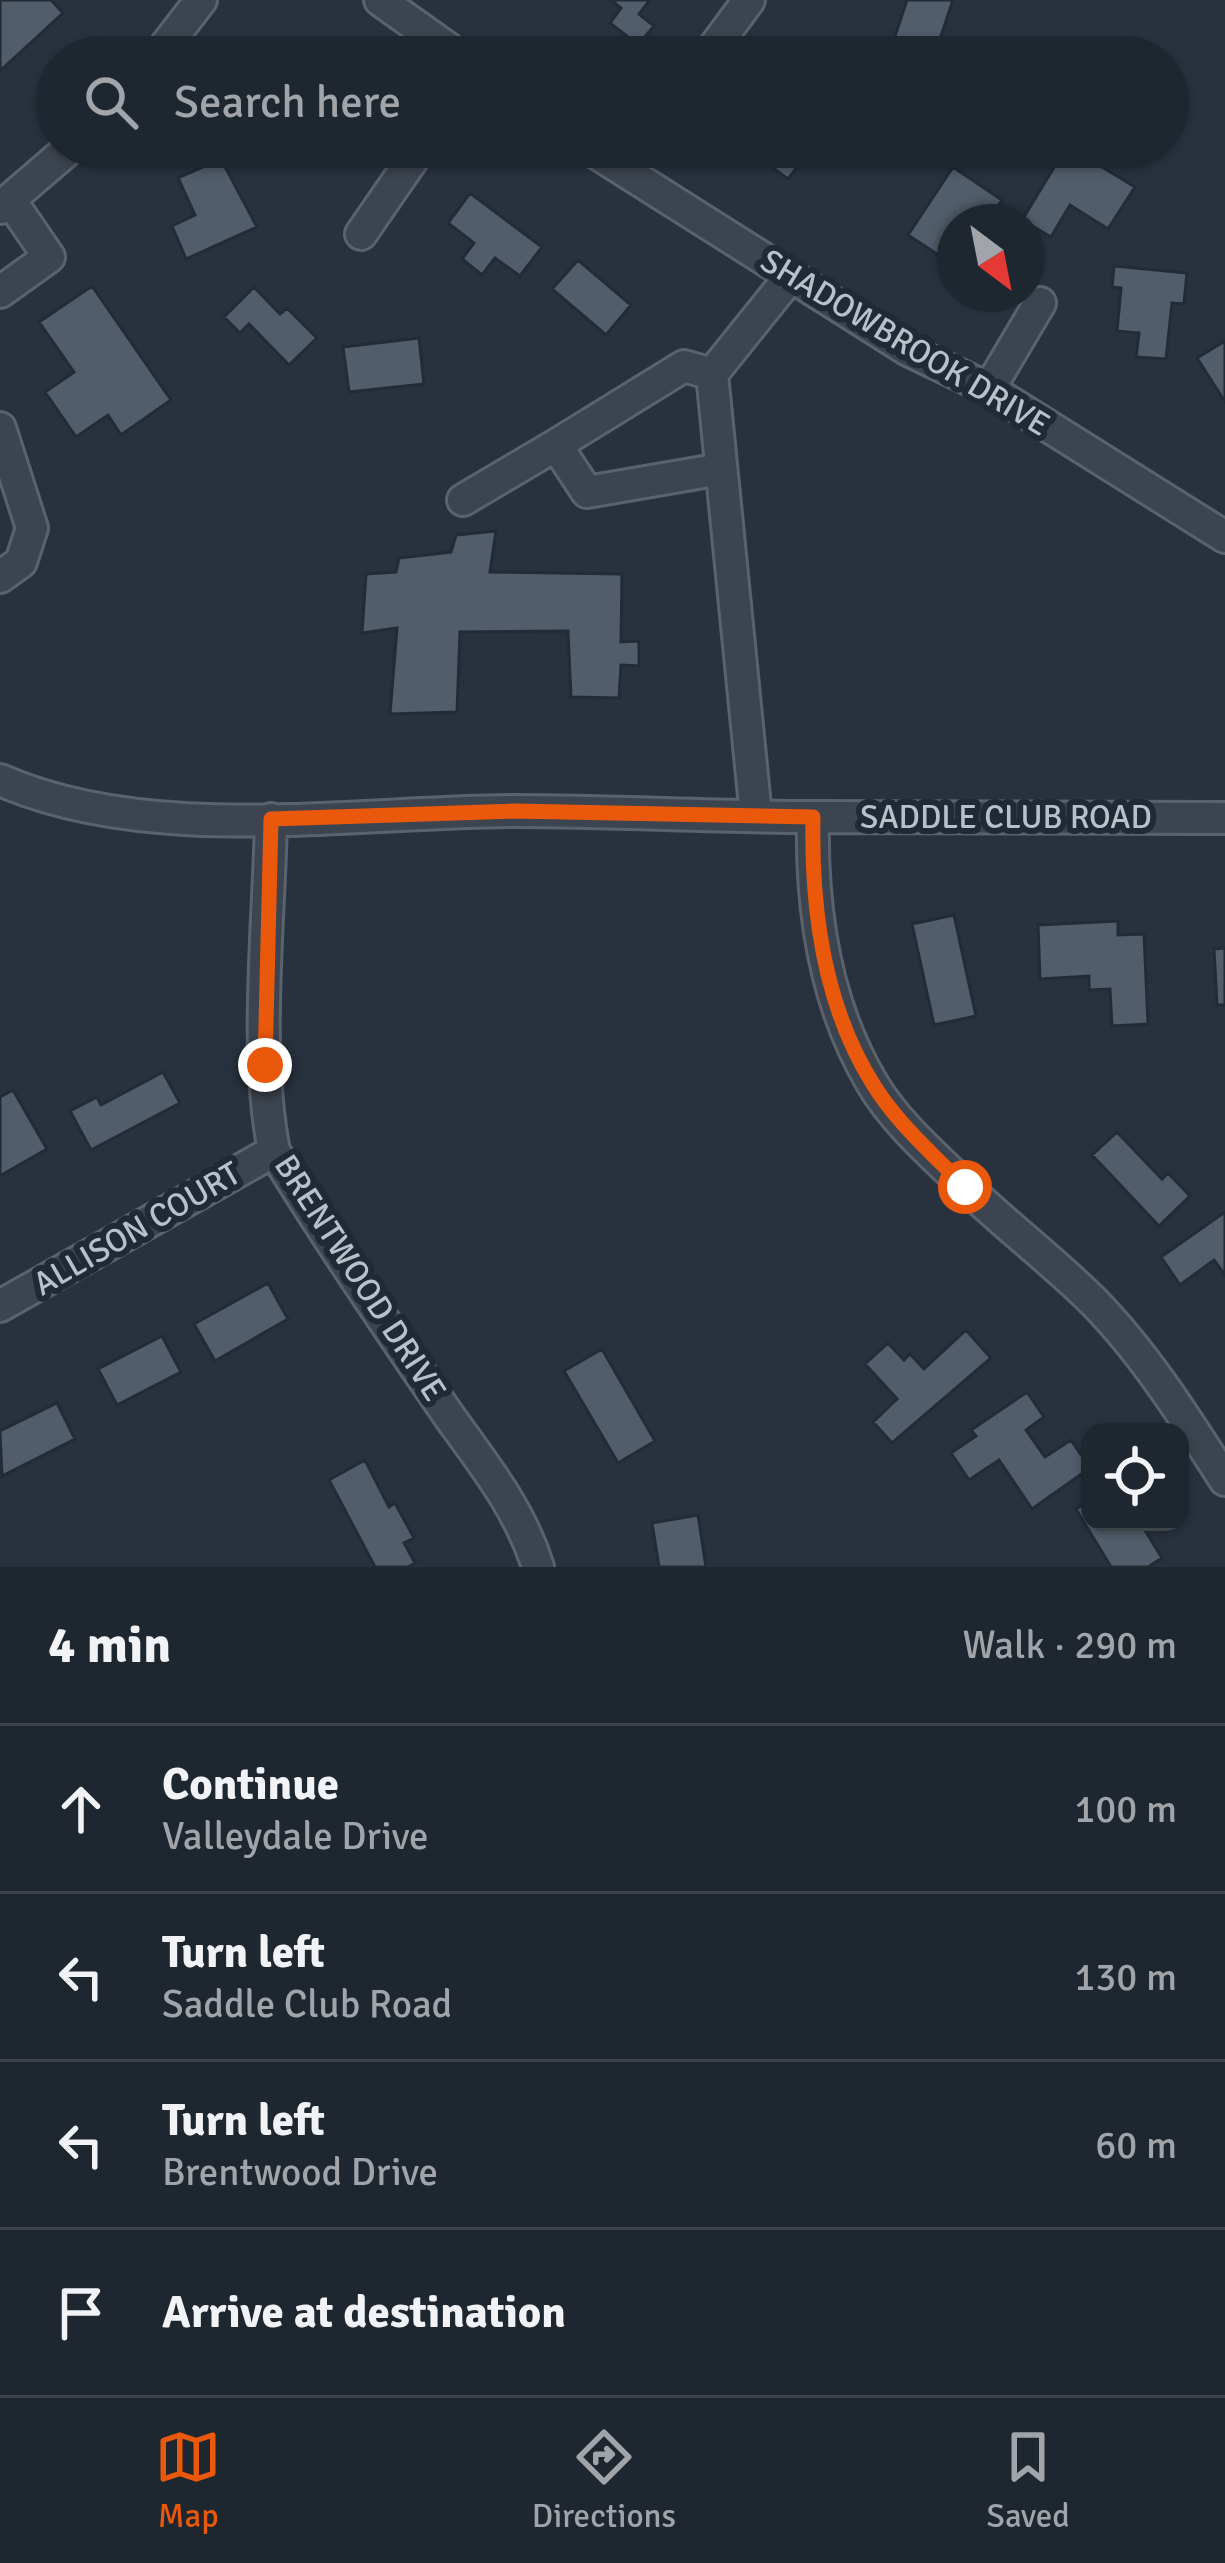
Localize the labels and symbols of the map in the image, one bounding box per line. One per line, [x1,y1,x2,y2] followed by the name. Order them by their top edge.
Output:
[937,204,1045,312] north arrow
[753,240,1057,446] street label: SHADOWBROOK DRIVE
[860,797,1152,838] street label: SADDLE CLUB ROAD
[238,1038,292,1092] route end
[265,1147,455,1409] street label: BRENTWOOD DRIVE
[26,1153,248,1305] street label: ALLISON COURT
[938,1160,992,1214] route start

